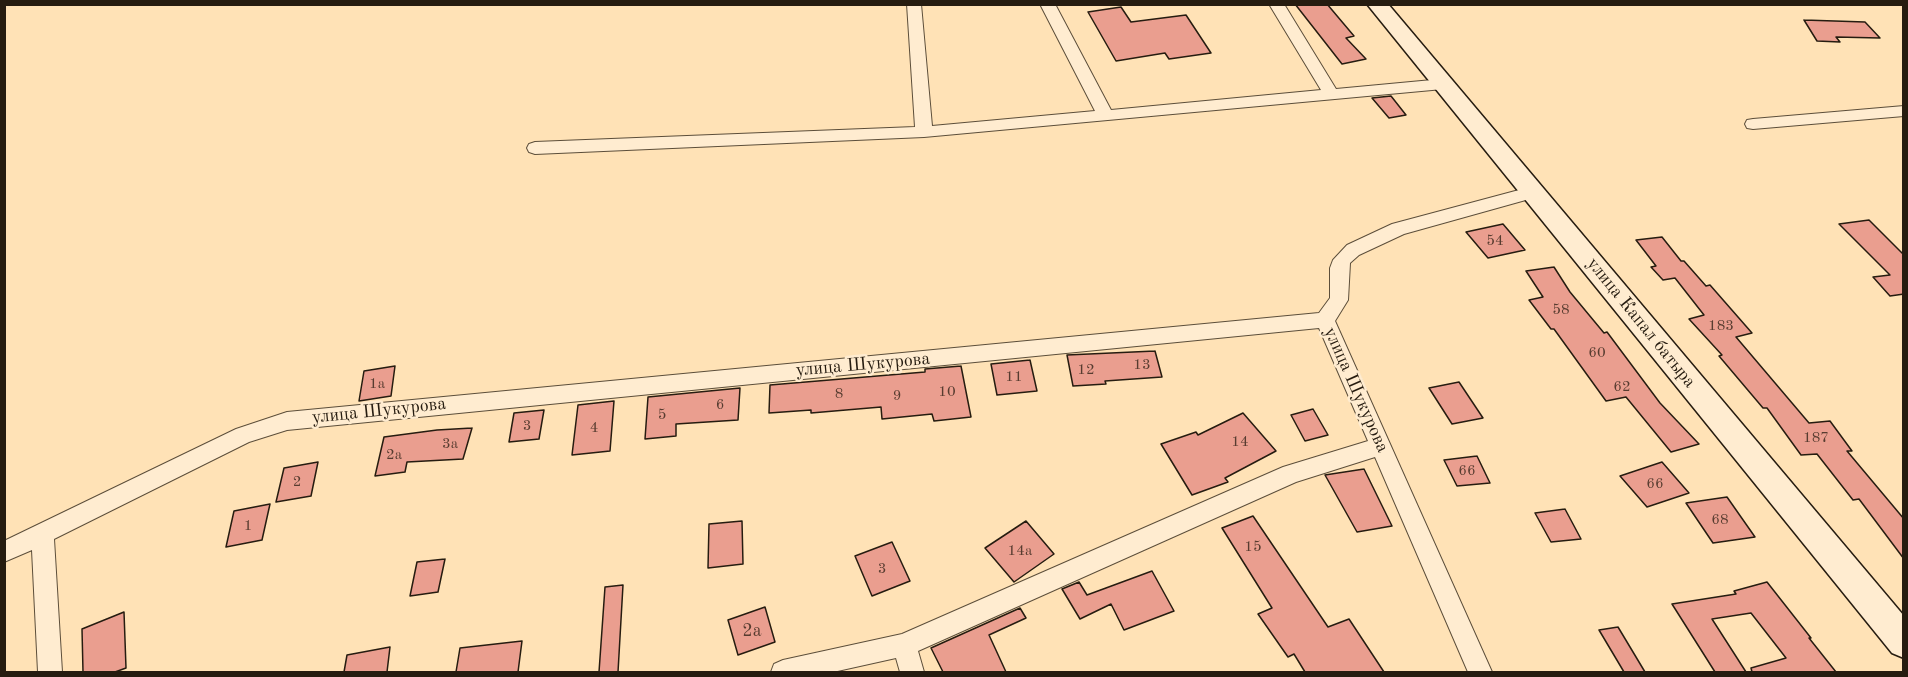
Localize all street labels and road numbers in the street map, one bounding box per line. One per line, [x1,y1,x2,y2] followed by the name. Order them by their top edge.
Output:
[1582,253,1700,393] street label: улица Капал батыра
[1319,324,1393,456] street label: улица Шукурова
[795,348,931,382] street label: улица Шукурова
[311,393,447,429] street label: улица Шукурова

